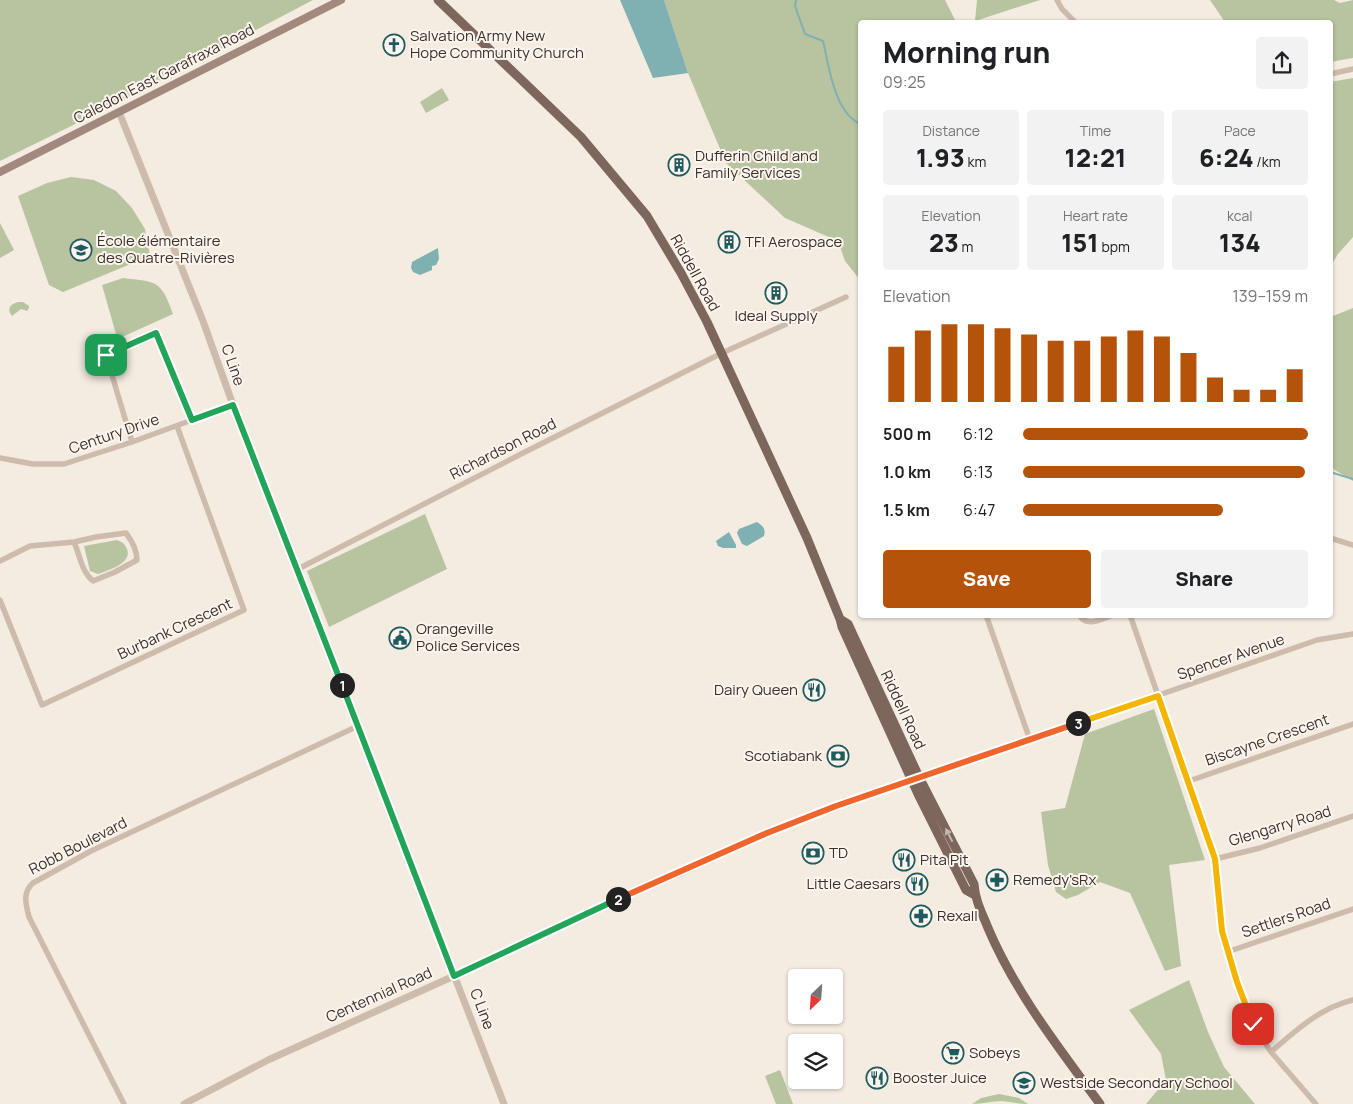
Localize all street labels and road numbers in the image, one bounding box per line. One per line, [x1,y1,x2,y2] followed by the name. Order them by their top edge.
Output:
[70,19,258,128] street label: Caledon East Garafraxa Road
[666,230,725,315] street label: Riddell Road
[217,341,250,389] street label: C Line
[66,408,162,459] street label: Century Drive
[446,413,560,484] street label: Richardson Road
[114,593,236,664] street label: Burbank Crescent
[1174,628,1287,685] street label: Spencer Avenue
[876,667,931,753] street label: Riddell Road
[1202,709,1331,771] street label: Biscayne Crescent
[1226,800,1334,851] street label: Glengarry Road
[25,812,131,879] street label: Robb Boulevard
[1238,892,1333,943] street label: Settlers Road
[322,962,435,1027] street label: Centennial Road
[465,985,500,1033] street label: C Line

